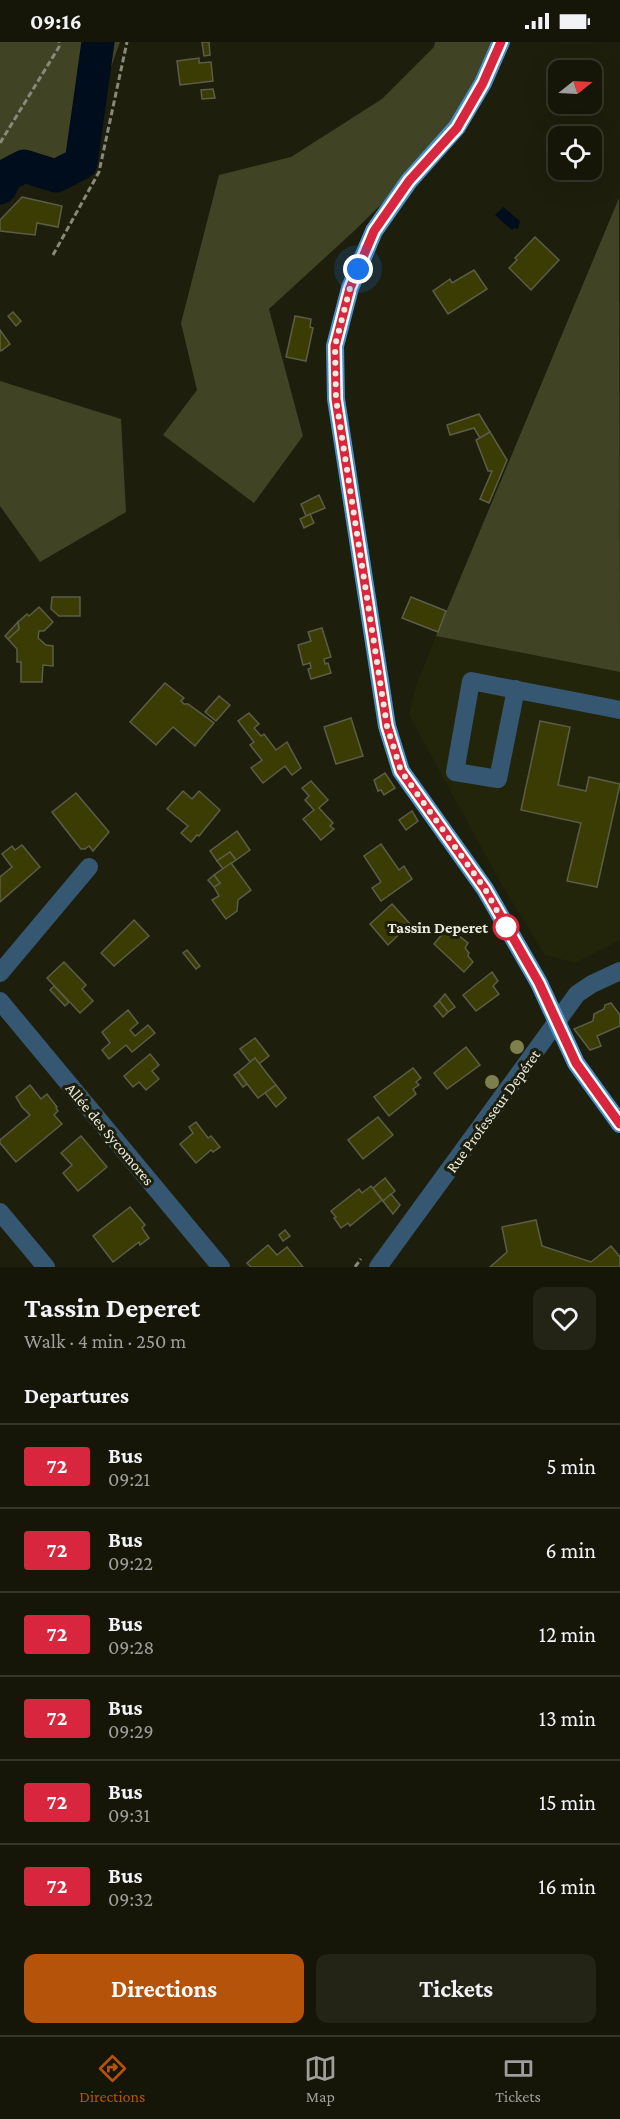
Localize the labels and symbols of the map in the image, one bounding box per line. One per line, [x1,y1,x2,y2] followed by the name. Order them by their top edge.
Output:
[548,60,602,114] north arrow
[343,254,373,284] your location
[493,914,519,940] marker: Tassin Deperet
[387,919,488,936] place label: Tassin Deperet
[443,1046,545,1176] street label: Rue Professeur Depéret
[62,1080,158,1189] street label: Allée des Sycomores

